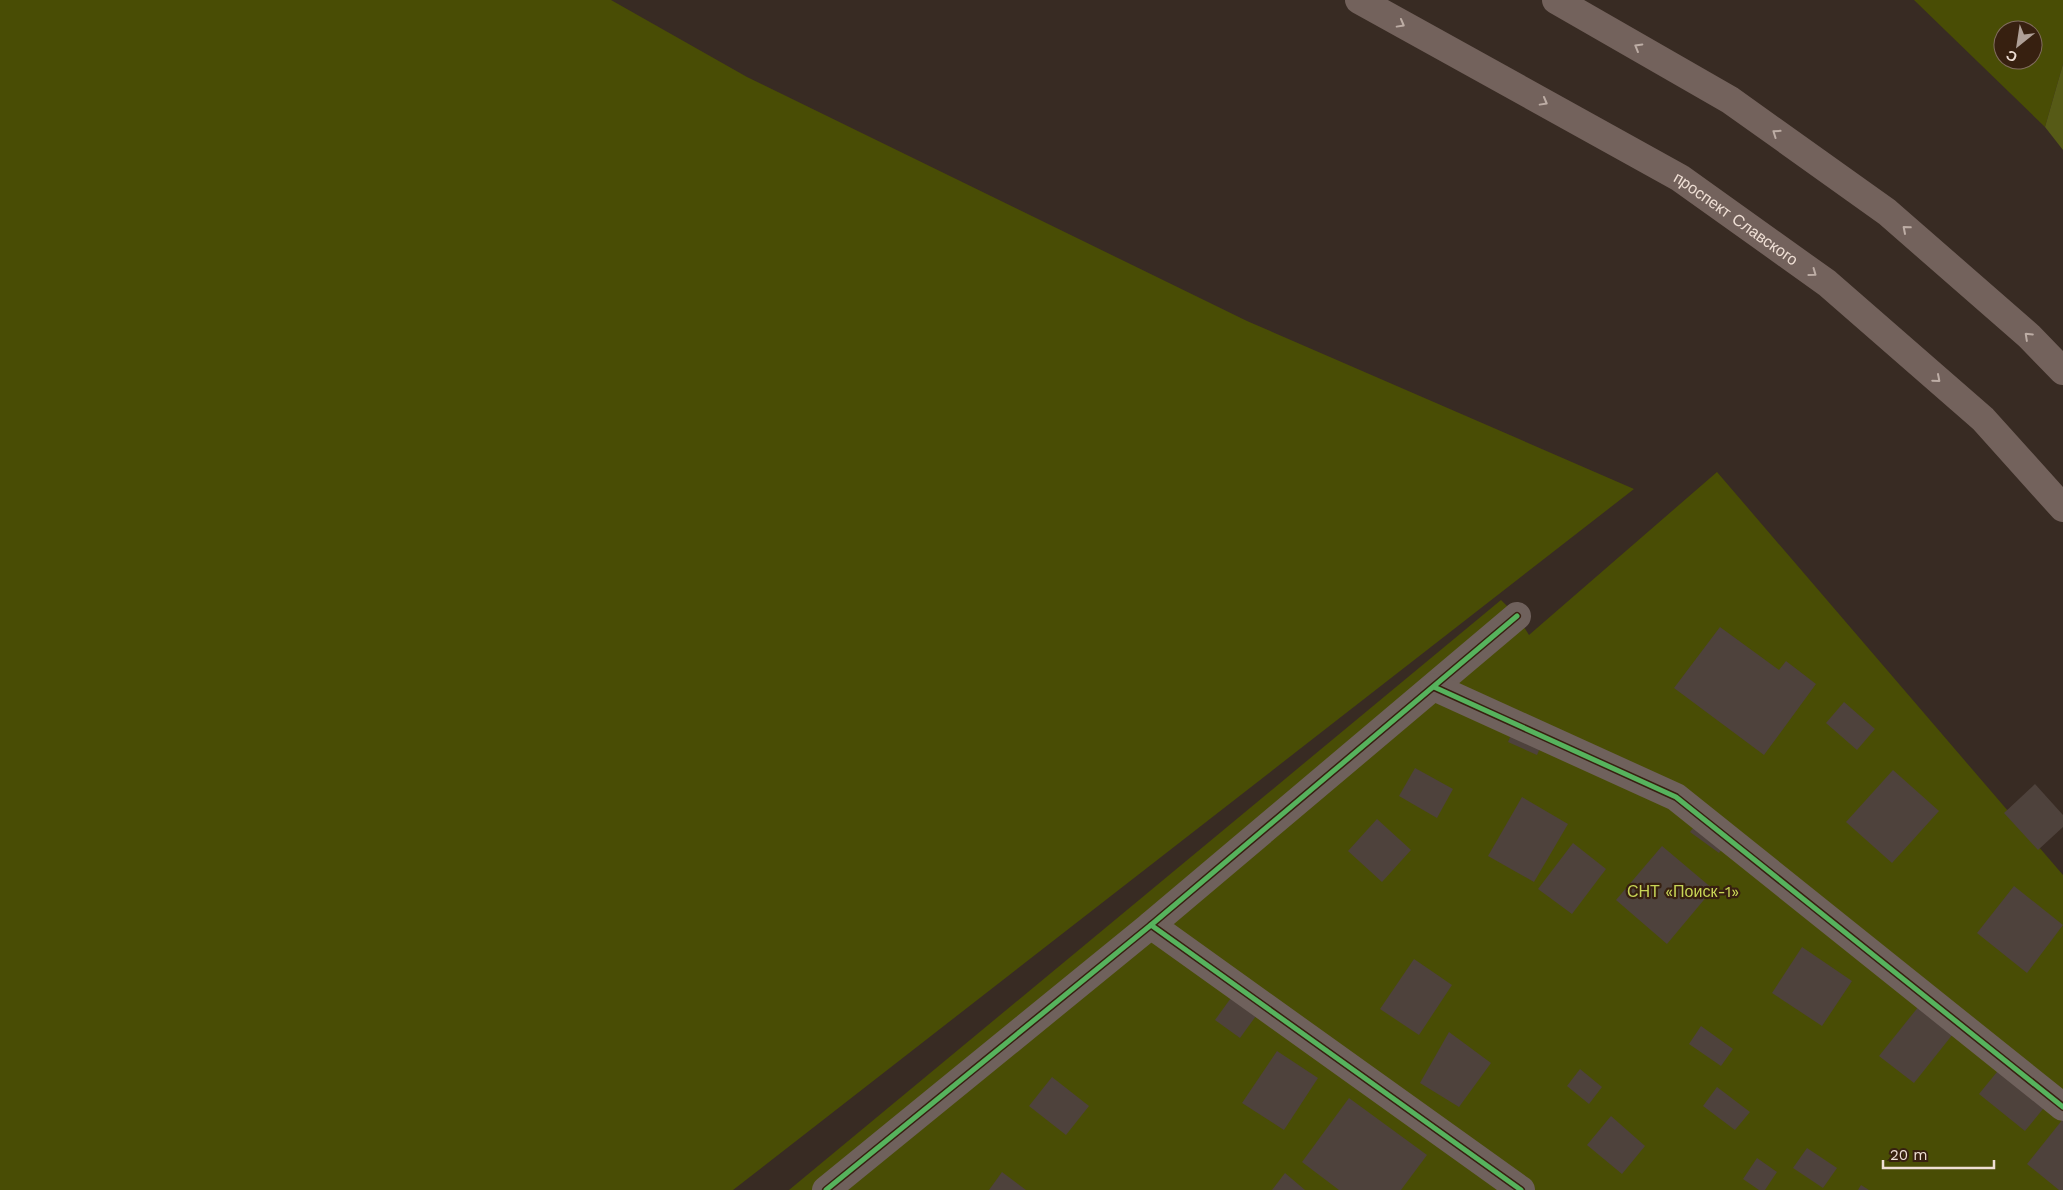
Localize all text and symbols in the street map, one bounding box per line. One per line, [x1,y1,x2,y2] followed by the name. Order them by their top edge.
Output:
[1396,17,1405,27] one-way arrow
[1993,20,2043,70] north arrow
[1634,43,1643,53] one-way arrow
[2003,47,2020,66] text: С
[1538,96,1547,106] one-way arrow
[1772,130,1781,139] one-way arrow
[1671,167,1802,269] street label: проспект Славского
[1903,226,1912,235] one-way arrow
[1807,267,1817,276] one-way arrow
[2025,333,2034,342] one-way arrow
[1931,373,1940,382] one-way arrow
[1627,882,1739,901] park label: СНТ «Поиск-1»
[1883,1138,1994,1170] scale bar
[1890,1146,1928,1164] text: 20 m

